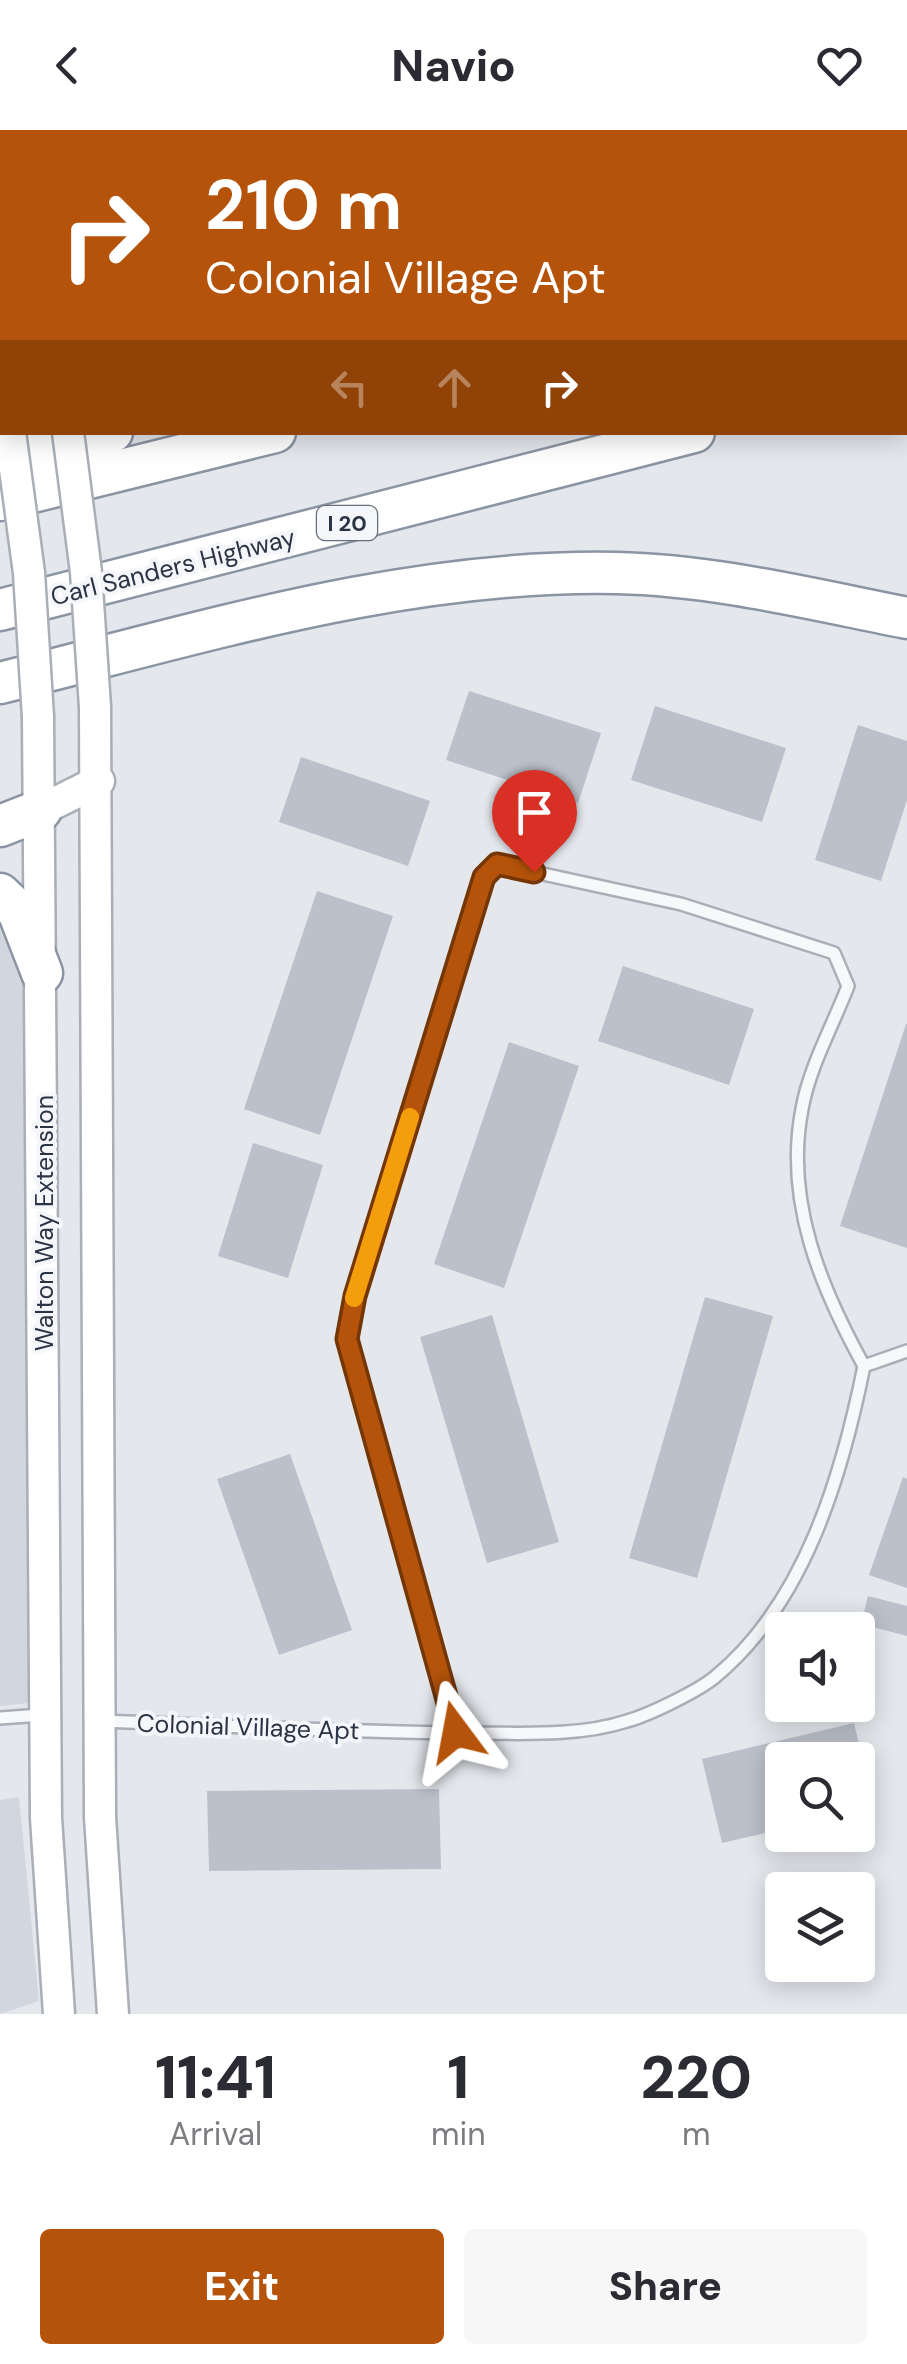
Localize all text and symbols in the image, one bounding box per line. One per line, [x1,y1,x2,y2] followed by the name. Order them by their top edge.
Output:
[391,36,516,95] text: Navio
[40,38,95,93] icon: back
[812,38,867,93] icon: heart
[205,160,402,251] text: 210 m
[40,170,170,300] icon: right
[205,248,606,307] text: Colonial Village Apt
[322,360,377,415] icon: left
[427,360,482,415] icon: ahead
[532,360,587,415] icon: right
[317,506,377,540] road number: I 20
[47,521,299,613] street label: Carl Sanders Highway
[492,770,577,873] pin
[507,785,562,840] icon: arrive
[28,1095,61,1351] street label: Walton Way Extension
[765,1612,875,1982] map controls
[765,1612,875,1722] button: sound
[404,1680,508,1784] position arrow
[136,1707,360,1747] street label: Colonial Village Apt
[765,1742,875,1852] button: search
[765,1872,875,1982] button: layers
[155,2038,276,2117] text: 11:41
[447,2038,469,2117] text: 1
[641,2038,752,2117] text: 220
[169,2113,262,2155] text: Arrival
[431,2113,486,2155] text: min
[682,2113,711,2155] text: m
[40,2229,444,2344] button: Exit
[464,2229,867,2344] button: Share

